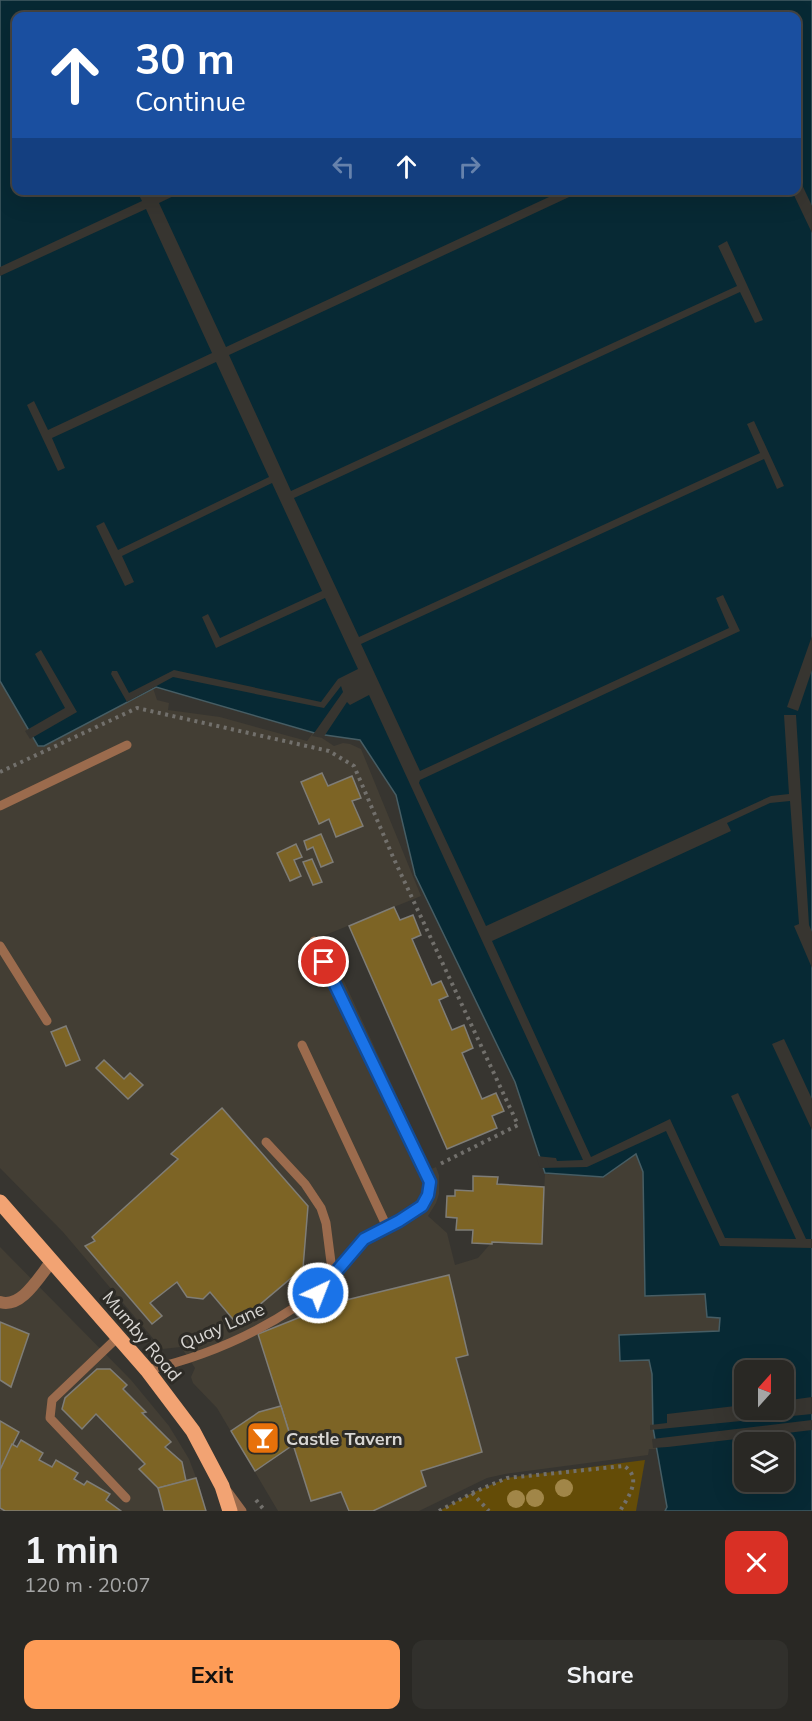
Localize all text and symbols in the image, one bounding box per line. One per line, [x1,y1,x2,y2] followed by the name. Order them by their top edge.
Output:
[135,32,235,85] text: 30 m
[36,36,114,114] icon: ahead
[135,84,246,118] text: Continue
[327,150,360,183] icon: left
[390,150,423,183] icon: ahead
[453,150,486,183] icon: right
[298,936,349,987] pin
[307,945,340,978] icon: arrive
[286,1261,350,1325] position arrow
[98,1286,186,1386] street label: Mumby Road
[176,1297,268,1355] street label: Quay Lane
[734,1360,794,1420] north arrow
[734,1360,794,1492] map controls
[245,1420,281,1456] bar icon: Castle Tavern
[286,1427,403,1450] place label: Castle Tavern
[734,1432,794,1492] button: layers
[24,1527,119,1572] text: 1 min
[725,1531,788,1594] button: close
[24,1572,150,1597] text: 120 m · 20:07
[24,1640,400,1709] button: Exit
[412,1640,788,1709] button: Share

